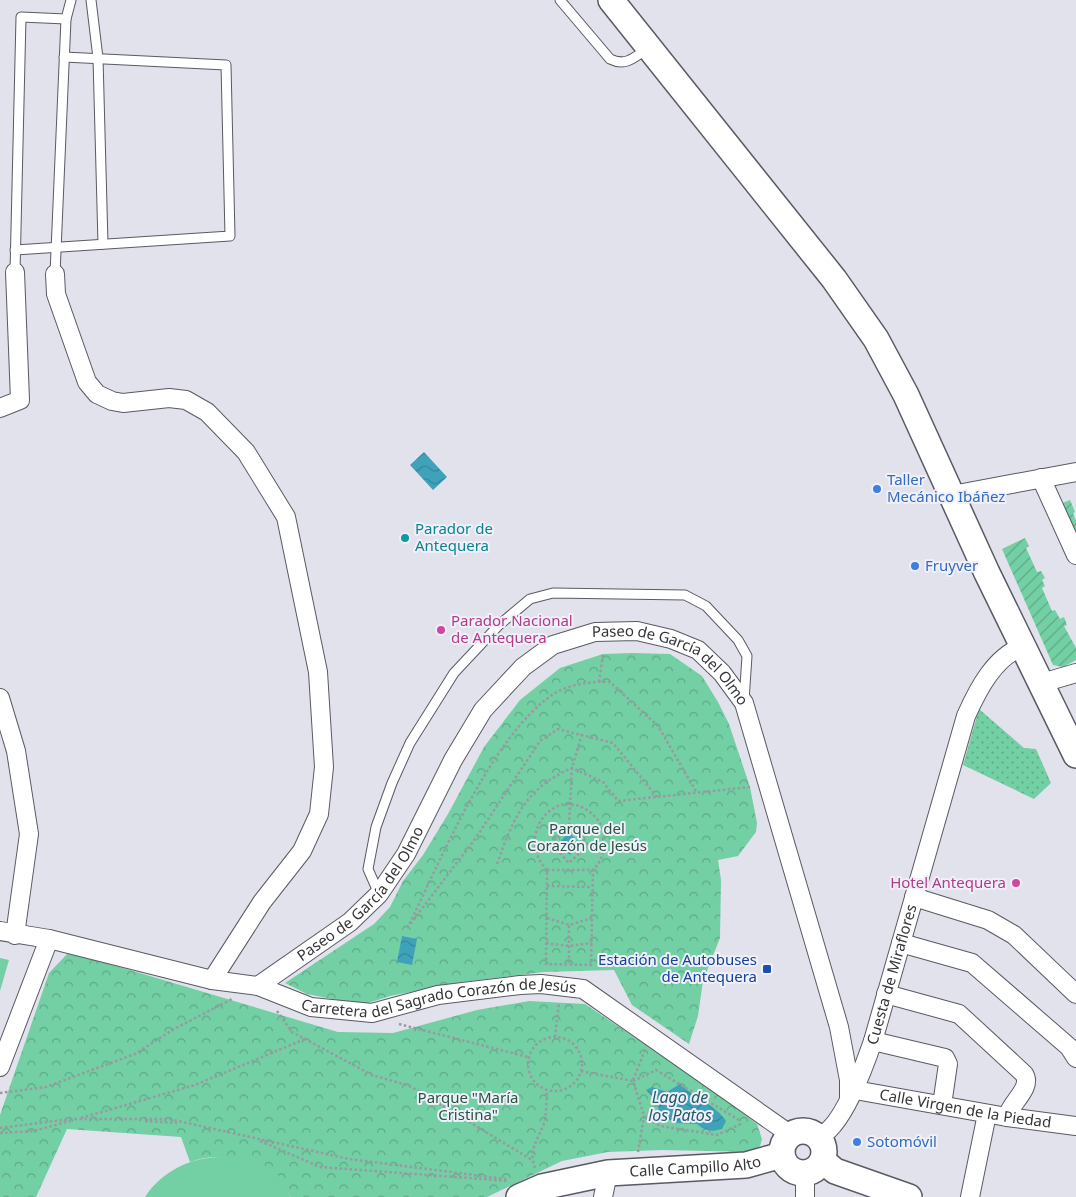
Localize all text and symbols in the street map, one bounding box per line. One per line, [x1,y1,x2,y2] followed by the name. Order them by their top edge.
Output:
[887,469,1005,506] place label: Taller Mecánico Ibáñez
[871,483,883,495] marker: Taller Mecánico Ibáñez
[415,518,493,555] place label: Parador de Antequera
[399,532,411,544] marker: Parador de Antequera
[925,555,978,575] place label: Fruyver
[909,560,921,572] marker: Fruyver
[451,610,573,647] place label: Parador Nacional de Antequera
[591,620,753,709] street label: Paseo de García del Olmo
[435,624,447,636] marker: Parador Nacional de Antequera
[527,818,647,855] park label: Parque del Corazón de Jesús
[293,823,427,965] street label: Paseo de García del Olmo
[890,872,1006,892] place label: Hotel Antequera
[1010,877,1022,889] marker: Hotel Antequera
[861,902,921,1047] street label: Cuesta de Miraflores
[598,949,757,986] place label: Estación de Autobuses de Antequera
[761,963,773,975] marker: Estación de Autobuses de Antequera
[299,973,578,1022] street label: Carretera del Sagrado Corazón de Jesús
[878,1084,1053,1132] street label: Calle Virgen de la Piedad
[648,1086,712,1126] water label: Lago de los Patos
[418,1087,518,1124] park label: Parque "María Cristina"
[867,1131,937,1151] place label: Sotomóvil
[851,1136,863,1148] marker: Sotomóvil
[629,1150,763,1181] street label: Calle Campillo Alto

